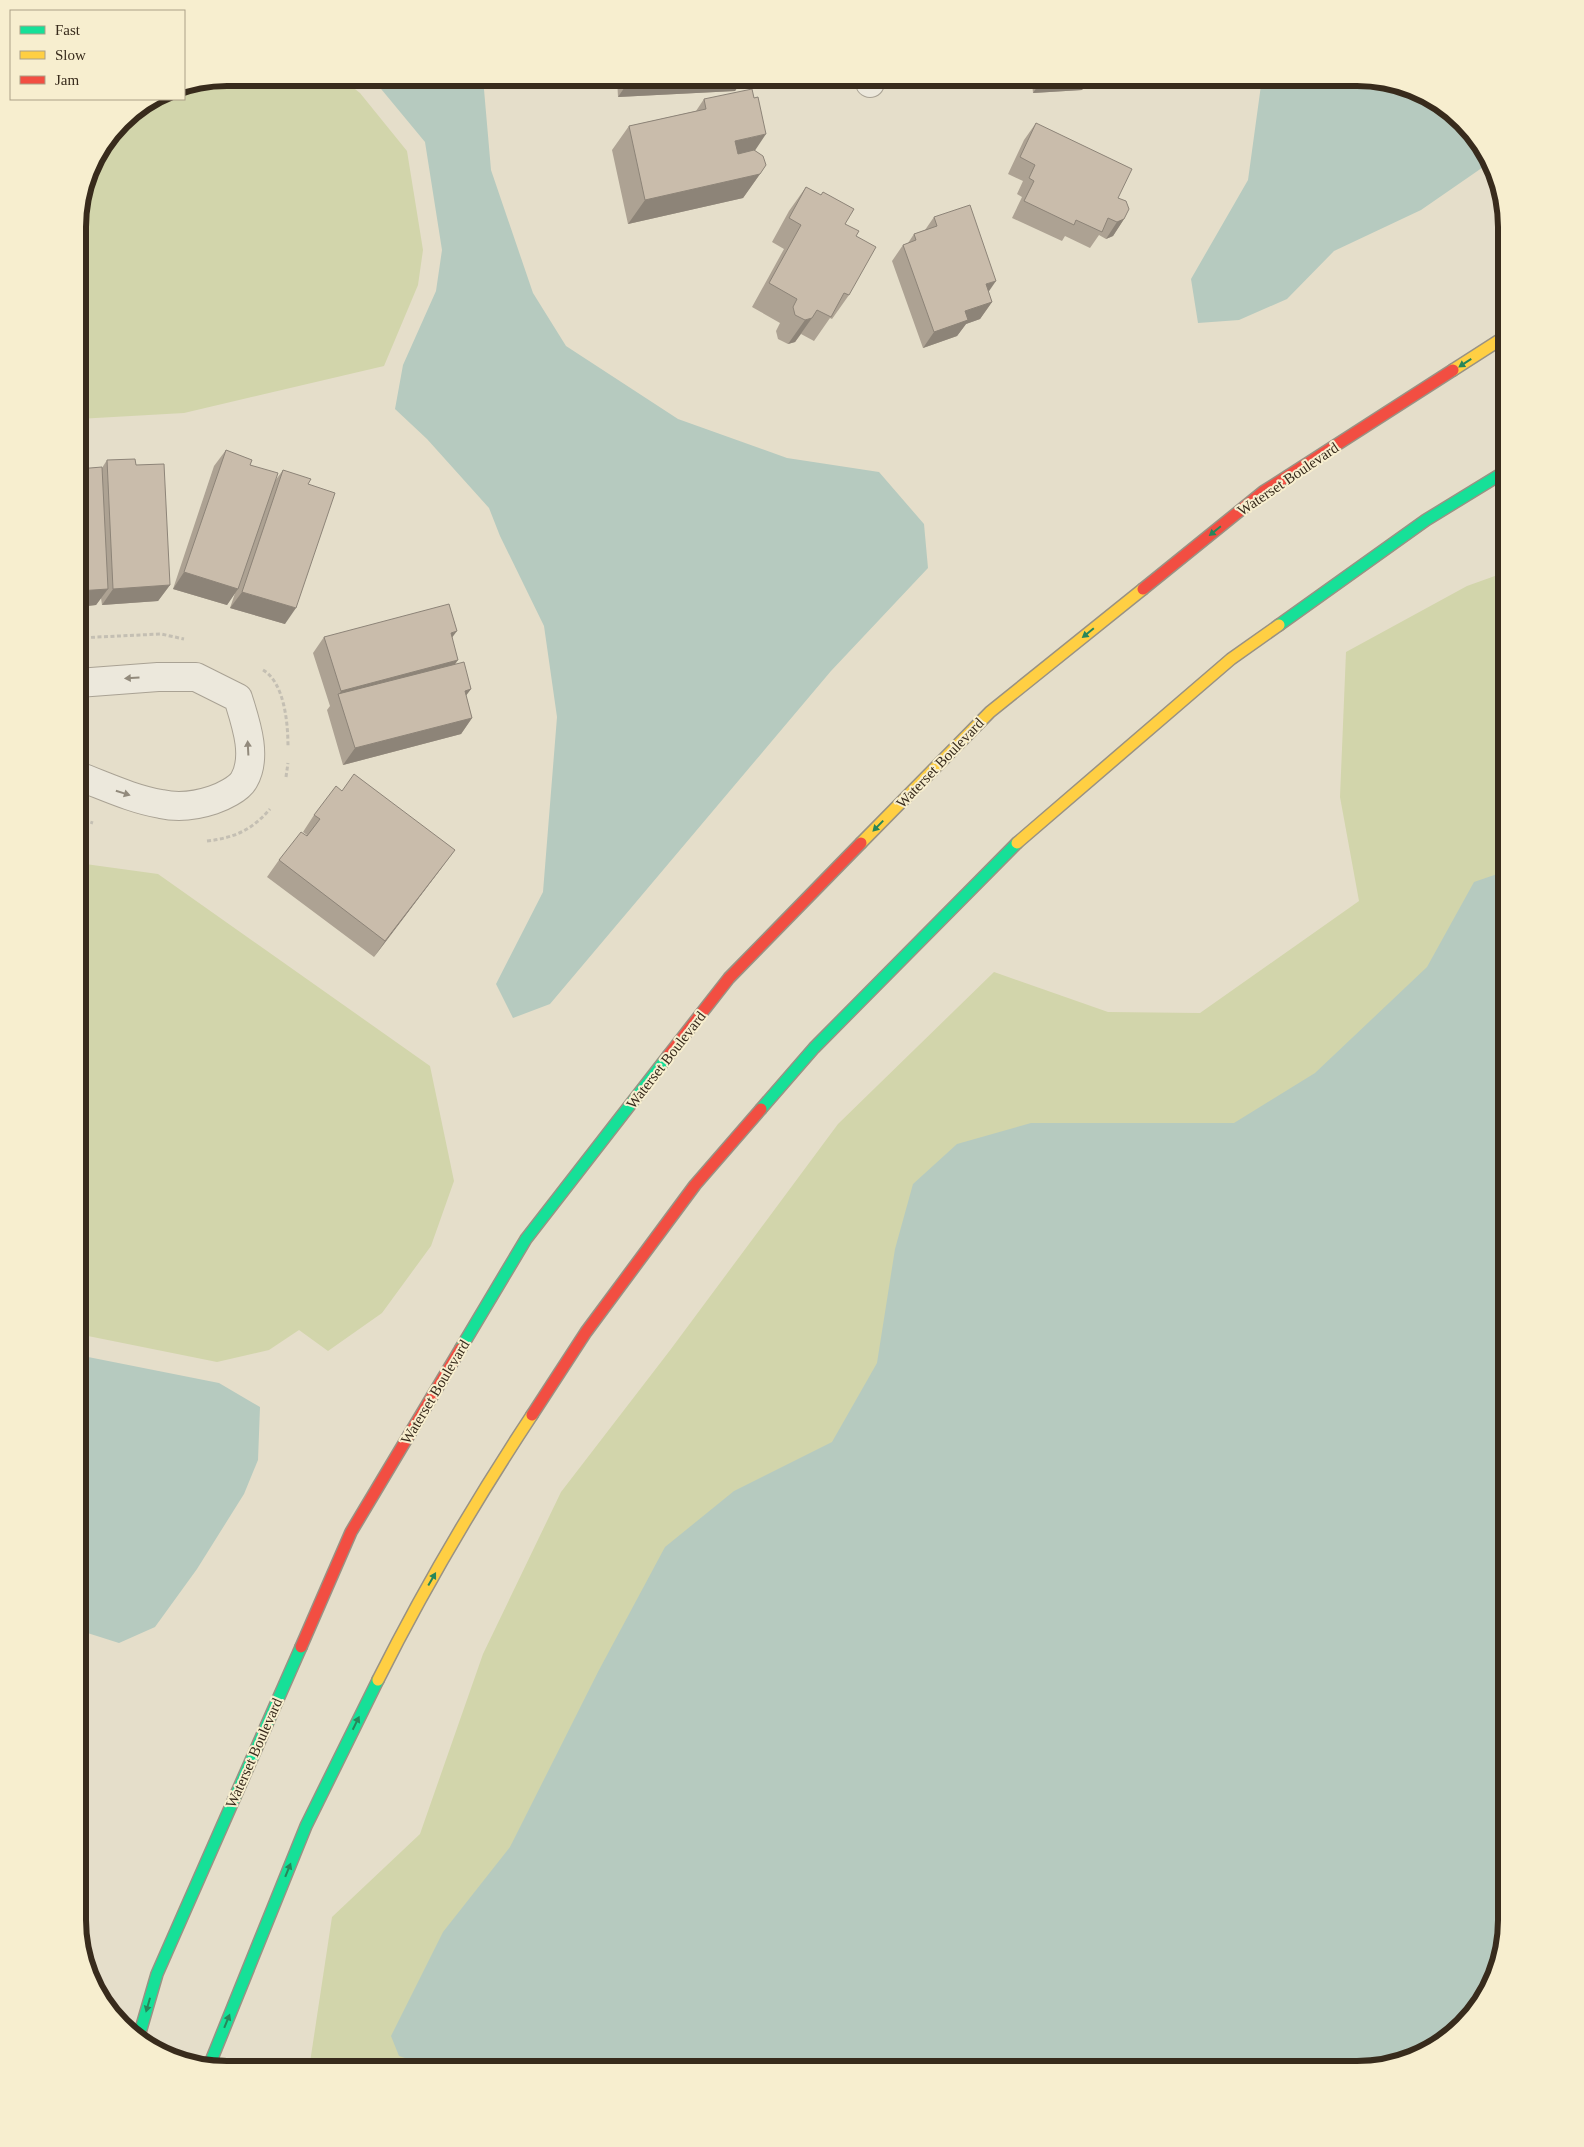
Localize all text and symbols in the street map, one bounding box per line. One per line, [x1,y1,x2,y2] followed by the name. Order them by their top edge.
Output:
[10,10,185,100] legend
[55,22,81,38] text: Fast
[55,47,86,63] text: Slow
[55,72,79,88] text: Jam
[1459,358,1472,367] one-way arrow
[1234,439,1342,519] street label: Waterset Boulevard
[1208,526,1221,537] one-way arrow
[1082,628,1095,639] one-way arrow
[124,675,140,683] one-way arrow
[893,715,987,811] street label: Waterset Boulevard
[244,740,252,756] one-way arrow
[116,790,131,797] one-way arrow
[873,819,885,831] one-way arrow
[623,1008,709,1112] street label: Waterset Boulevard
[398,1337,473,1447] street label: Waterset Boulevard
[427,1573,436,1586] one-way arrow
[223,1695,286,1810] street label: Waterset Boulevard
[352,1716,361,1731] one-way arrow
[284,1863,292,1878] one-way arrow
[143,1997,151,2012] one-way arrow
[223,2013,231,2028] one-way arrow

